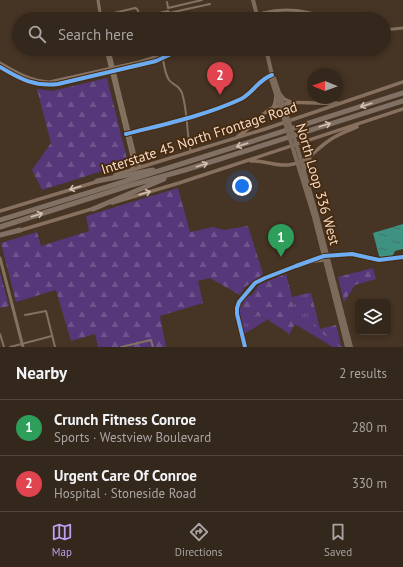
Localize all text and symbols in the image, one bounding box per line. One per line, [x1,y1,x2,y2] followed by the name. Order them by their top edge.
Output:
[12,12,391,56] search box
[26,23,48,45] icon: search
[58,25,134,44] text: Search here
[207,62,233,95] pin: 2
[307,68,343,104] north arrow
[99,98,299,178] street label: Interstate 45 North Frontage Road
[360,102,373,109] one-way arrow
[292,121,344,247] street label: North Loop 336 West
[319,121,332,128] one-way arrow
[237,141,249,149] one-way arrow
[195,161,208,168] one-way arrow
[232,176,252,196] your location
[68,185,81,192] one-way arrow
[138,189,151,196] one-way arrow
[30,211,43,218] one-way arrow
[268,224,294,257] pin: 1
[355,299,391,335] map controls
[355,299,391,335] button: layers
[16,362,67,384] text: Nearby
[339,365,387,382] text: 2 results
[54,410,196,429] text: Crunch Fitness Conroe
[25,419,33,436] text: 1
[352,419,387,436] text: 280 m
[54,429,211,446] text: Sports · Westview Boulevard
[54,466,197,485] text: Urgent Care Of Conroe
[25,475,33,492] text: 2
[352,475,387,492] text: 330 m
[54,485,196,502] text: Hospital · Stoneside Road
[51,521,73,559] tab: Map
[175,521,222,559] tab: Directions
[324,521,352,559] tab: Saved

